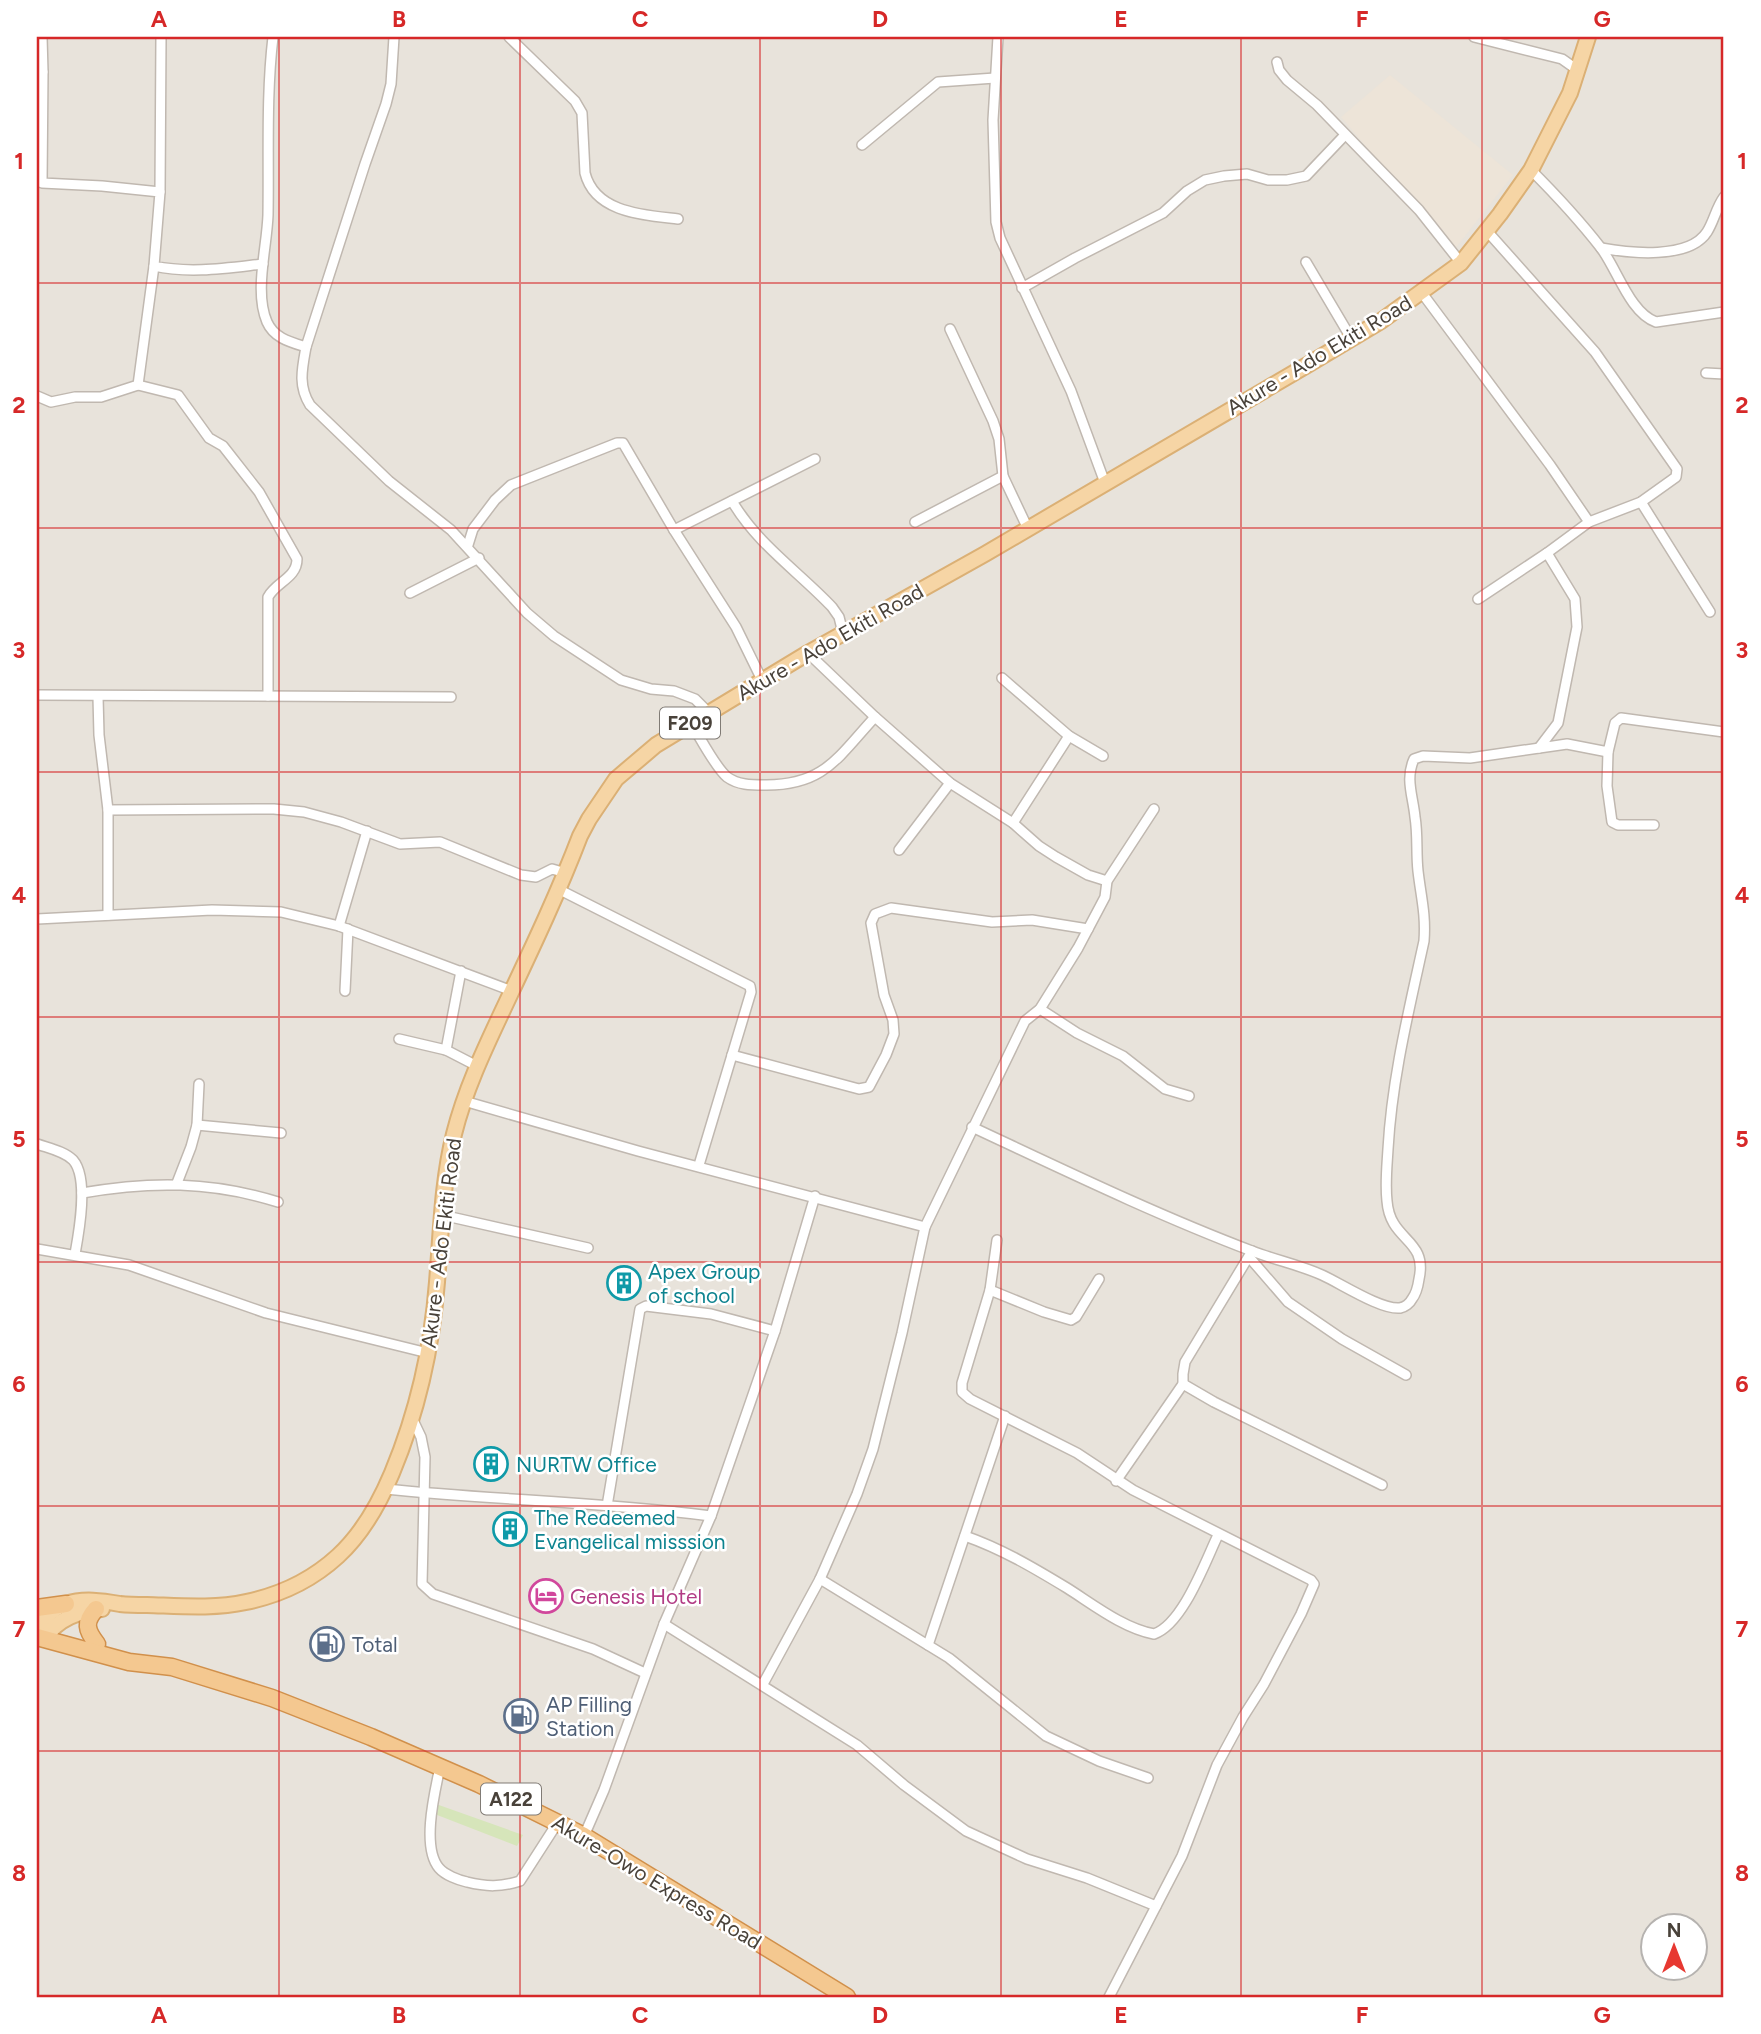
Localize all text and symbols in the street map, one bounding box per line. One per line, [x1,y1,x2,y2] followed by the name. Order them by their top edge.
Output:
[151,5,168,33] text: A
[392,5,406,33] text: B
[632,5,649,33] text: C
[872,5,888,33] text: D
[1114,5,1128,33] text: E
[1356,5,1369,33] text: F
[1593,5,1611,33] text: G
[14,147,24,175] text: 1
[1737,147,1747,175] text: 1
[1222,290,1416,420] street label: Akure - Ado Ekiti Road
[12,391,26,419] text: 2
[1735,391,1749,419] text: 2
[732,578,928,706] street label: Akure - Ado Ekiti Road
[13,636,25,664] text: 3
[1736,636,1748,664] text: 3
[660,708,720,738] road number: F209
[12,881,26,909] text: 4
[1735,881,1749,909] text: 4
[12,1125,26,1153] text: 5
[1735,1125,1749,1153] text: 5
[416,1137,466,1349] street label: Akure - Ado Ekiti Road
[648,1259,761,1308] place label: Apex Group of school
[605,1264,643,1302] building icon: Apex Group of school
[12,1370,26,1398] text: 6
[1735,1370,1749,1398] text: 6
[472,1445,510,1483] building icon: NURTW Office
[516,1452,657,1477] place label: NURTW Office
[534,1505,726,1554] place label: The Redeemed Evangelical misssion
[491,1510,529,1548] building icon: The Redeemed Evangelical misssion
[527,1577,565,1615] hotel icon: Genesis Hotel
[570,1584,702,1609] place label: Genesis Hotel
[13,1615,26,1643] text: 7
[1736,1615,1749,1643] text: 7
[308,1625,346,1663] fuel station icon: Total
[352,1632,398,1657] place label: Total
[546,1692,632,1741] place label: AP Filling Station
[502,1697,540,1735] fuel station icon: AP Filling Station
[481,1784,541,1814] road number: A122
[548,1810,766,1954] street label: Akure-Owo Express Road
[12,1859,26,1887] text: 8
[1735,1859,1749,1887] text: 8
[1638,1912,1708,1982] north arrow
[1667,1919,1681,1942] text: N
[151,2001,168,2029] text: A
[392,2001,406,2029] text: B
[632,2001,649,2029] text: C
[872,2001,888,2029] text: D
[1114,2001,1128,2029] text: E
[1356,2001,1369,2029] text: F
[1593,2001,1611,2029] text: G

